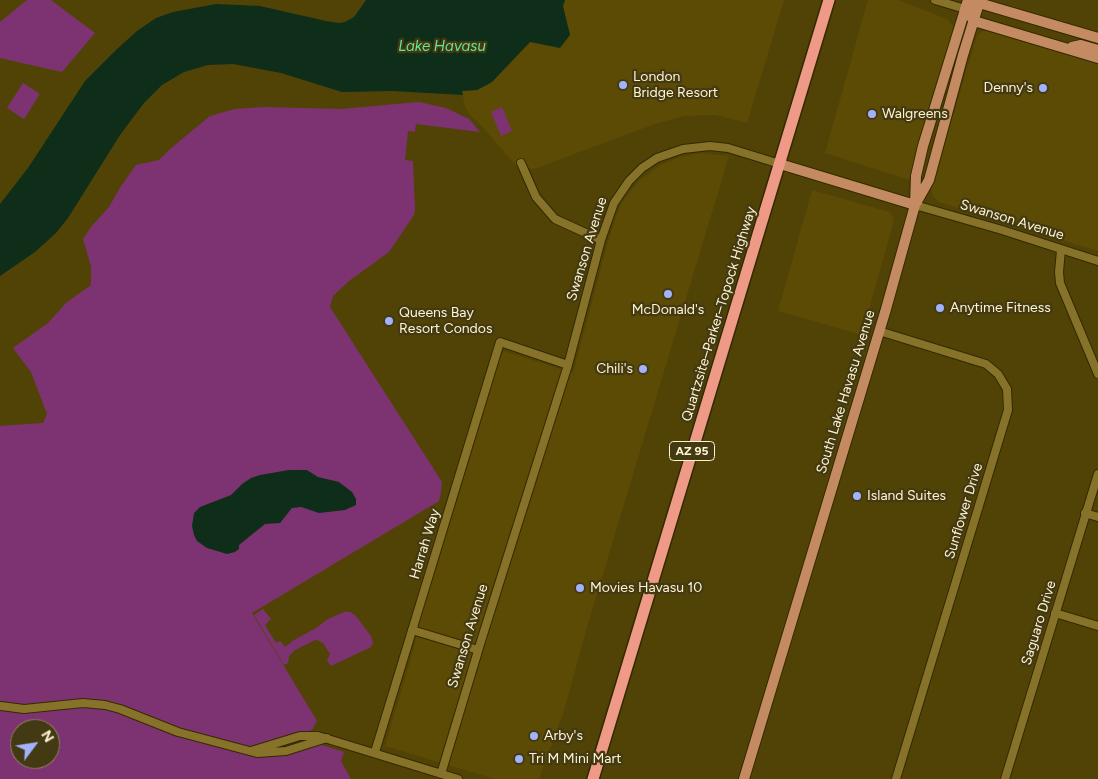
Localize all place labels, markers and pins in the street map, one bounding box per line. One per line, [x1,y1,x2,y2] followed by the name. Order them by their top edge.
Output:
[633,69,718,102] place label: London Bridge Resort
[617,79,629,91] marker: London Bridge Resort
[984,80,1033,96] place label: Denny's
[1037,82,1049,94] marker: Denny's
[882,106,948,122] place label: Walgreens
[866,108,878,120] marker: Walgreens
[662,288,674,300] marker: McDonald's
[950,300,1051,316] place label: Anytime Fitness
[632,302,704,318] place label: McDonald's
[934,302,946,314] marker: Anytime Fitness
[399,305,492,338] place label: Queens Bay Resort Condos
[383,315,395,327] marker: Queens Bay Resort Condos
[596,361,633,377] place label: Chili's
[637,363,649,375] marker: Chili's
[867,488,946,504] place label: Island Suites
[851,490,863,502] marker: Island Suites
[590,580,702,596] place label: Movies Havasu 10
[574,582,586,594] marker: Movies Havasu 10
[544,728,583,744] place label: Arby's
[528,730,540,742] marker: Arby's
[529,751,621,767] place label: Tri M Mini Mart
[513,753,525,765] marker: Tri M Mini Mart

